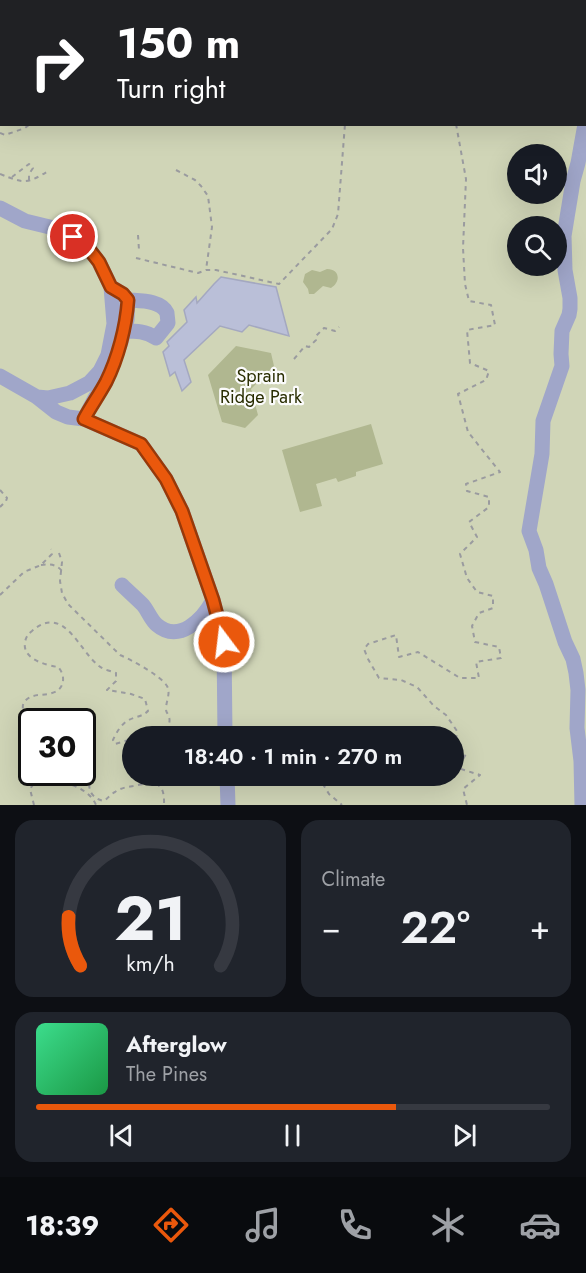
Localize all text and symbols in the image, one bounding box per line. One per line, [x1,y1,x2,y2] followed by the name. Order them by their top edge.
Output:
[117,13,240,74] text: 150 m
[18,24,96,102] icon: right
[117,69,225,108] text: Turn right
[507,144,567,276] map controls
[507,144,567,204] button: sound
[47,211,98,262] pin
[507,216,567,276] button: search
[56,220,89,253] icon: arrive
[220,363,302,410] park label: Sprain Ridge Park
[192,610,256,674] position arrow
[18,708,96,786] speed limit sign: 30
[184,740,402,772] text: 18:40 · 1 min · 270 m
[322,865,385,894] text: Climate
[114,873,187,963] text: 21
[400,895,470,960] text: 22°
[322,904,341,951] text: −
[530,904,550,951] text: +
[126,948,174,979] text: km/h
[126,1028,227,1060] text: Afterglow
[126,1060,207,1089] text: The Pines
[105,1119,138,1152] icon: previous
[276,1119,309,1152] icon: pause
[448,1119,481,1152] icon: next
[150,1204,192,1246] icon: directions
[242,1204,284,1246] icon: music
[334,1204,376,1246] icon: phone
[427,1204,469,1246] icon: climate
[519,1204,561,1246] icon: car
[25,1206,99,1245] text: 18:39

